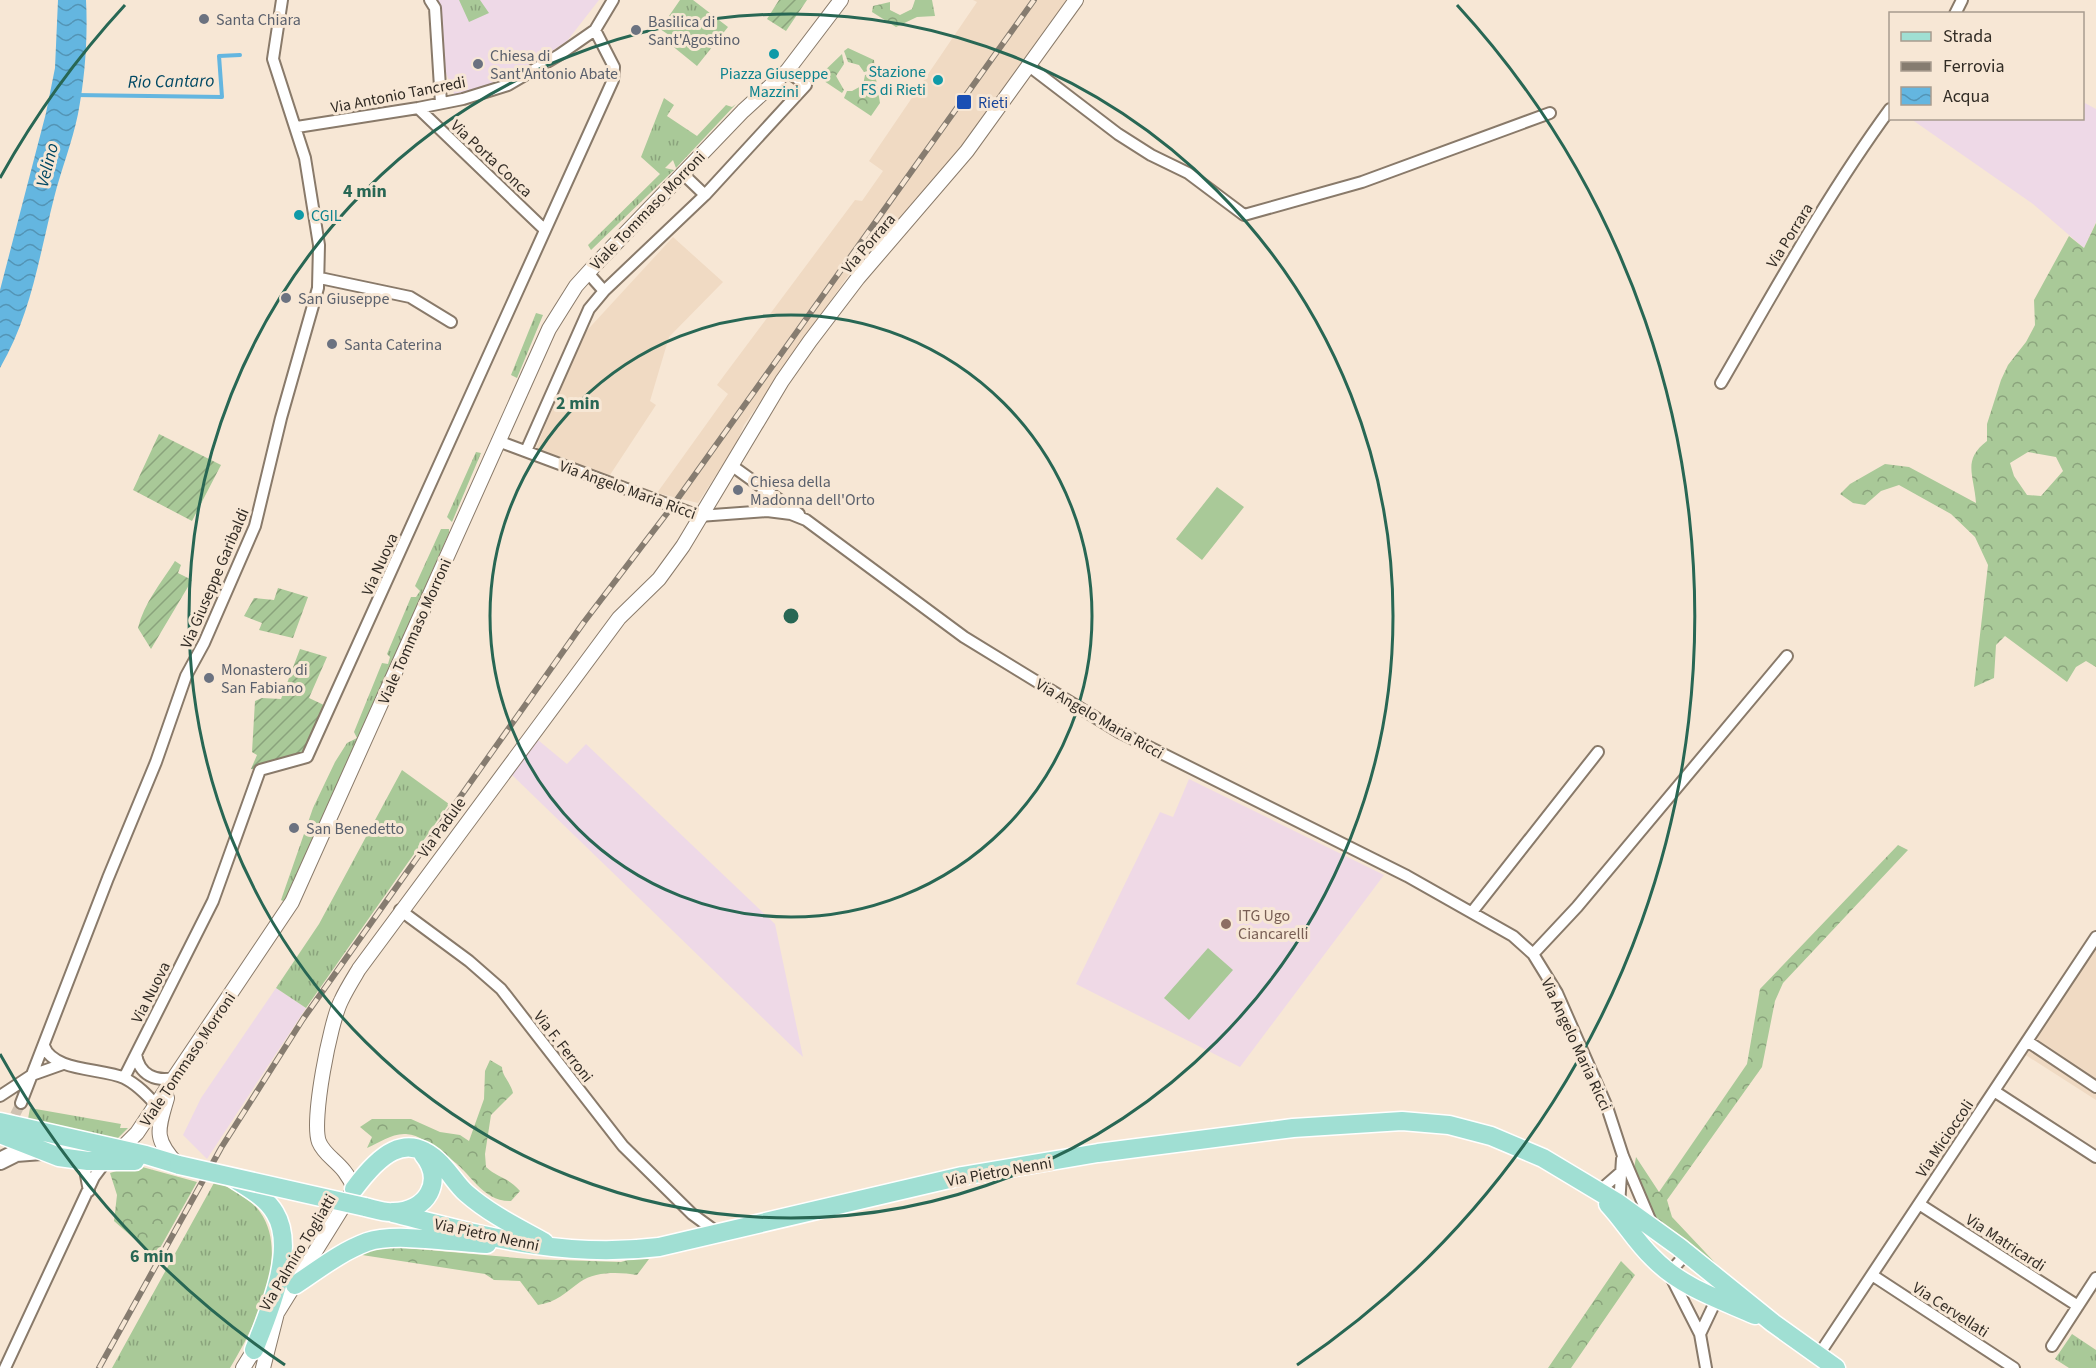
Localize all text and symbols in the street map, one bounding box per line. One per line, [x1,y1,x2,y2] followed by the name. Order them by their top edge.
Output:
[216,9,301,31] place label: Santa Chiara
[648,11,740,51] place label: Basilica di Sant'Agostino
[197,12,211,26] marker: Santa Chiara
[1889,12,2084,120] legend
[629,23,643,37] marker: Basilica di Sant'Agostino
[1943,24,1992,49] text: Strada
[490,45,618,85] place label: Chiesa di Sant'Antonio Abate
[767,47,781,61] marker: Piazza Giuseppe Mazzini
[1943,54,2004,79] text: Ferrovia
[471,57,485,71] marker: Chiesa di Sant'Antonio Abate
[860,61,926,101] place label: Stazione FS di Rieti
[720,63,828,103] place label: Piazza Giuseppe Mazzini
[127,68,215,95] water label: Rio Cantaro
[329,71,468,119] street label: Via Antonio Tancredi
[931,73,945,87] marker: Stazione FS di Rieti
[1943,84,1989,109] text: Acqua
[978,92,1008,114] place label: Rieti
[955,93,973,111] marker: Rieti
[446,115,537,202] street label: Via Porta Conca
[30,141,65,190] water label: Velino
[585,146,710,275] street label: Viale Tommaso Morroni
[343,179,387,204] text: 4 min
[1761,199,1818,272] street label: Via Porrara
[311,205,342,227] place label: CGIL
[292,208,306,222] marker: CGIL
[837,209,901,278] street label: Via Porrara
[298,288,389,310] place label: San Giuseppe
[279,291,293,305] marker: San Giuseppe
[344,334,442,356] place label: Santa Caterina
[325,337,339,351] marker: Santa Caterina
[556,391,600,416] text: 2 min
[556,455,699,525] street label: Via Angelo Maria Ricci
[750,471,875,511] place label: Chiesa della Madonna dell'Orto
[731,483,745,497] marker: Chiesa della Madonna dell'Orto
[175,505,254,652] street label: Via Giuseppe Garibaldi
[356,530,403,599] street label: Via Nuova
[373,555,457,708] street label: Viale Tommaso Morroni
[781,606,801,626] centre of rings
[221,659,308,699] place label: Monastero di San Fabiano
[202,671,216,685] marker: Monastero di San Fabiano
[1032,673,1167,764] street label: Via Angelo Maria Ricci
[412,793,471,862] street label: Via Padule
[306,818,404,840] place label: San Benedetto
[287,821,301,835] marker: San Benedetto
[1238,905,1309,945] place label: ITG Ugo Ciancarelli
[1219,917,1233,931] marker: ITG Ugo Ciancarelli
[126,958,176,1027] street label: Via Nuova
[1536,974,1617,1114] street label: Via Angelo Maria Ricci
[135,988,241,1131] street label: Viale Tommaso Morroni
[528,1006,598,1087] street label: Via F. Ferroni
[1911,1095,1979,1182] street label: Via Micioccoli
[945,1152,1054,1192] street label: Via Pietro Nenni
[254,1190,342,1315] street label: Via Palmiro Togliatti
[1961,1209,2050,1277] street label: Via Matricardi
[432,1213,541,1257] street label: Via Pietro Nenni
[130,1244,174,1269] text: 6 min
[1908,1277,1993,1343] street label: Via Cervellati

